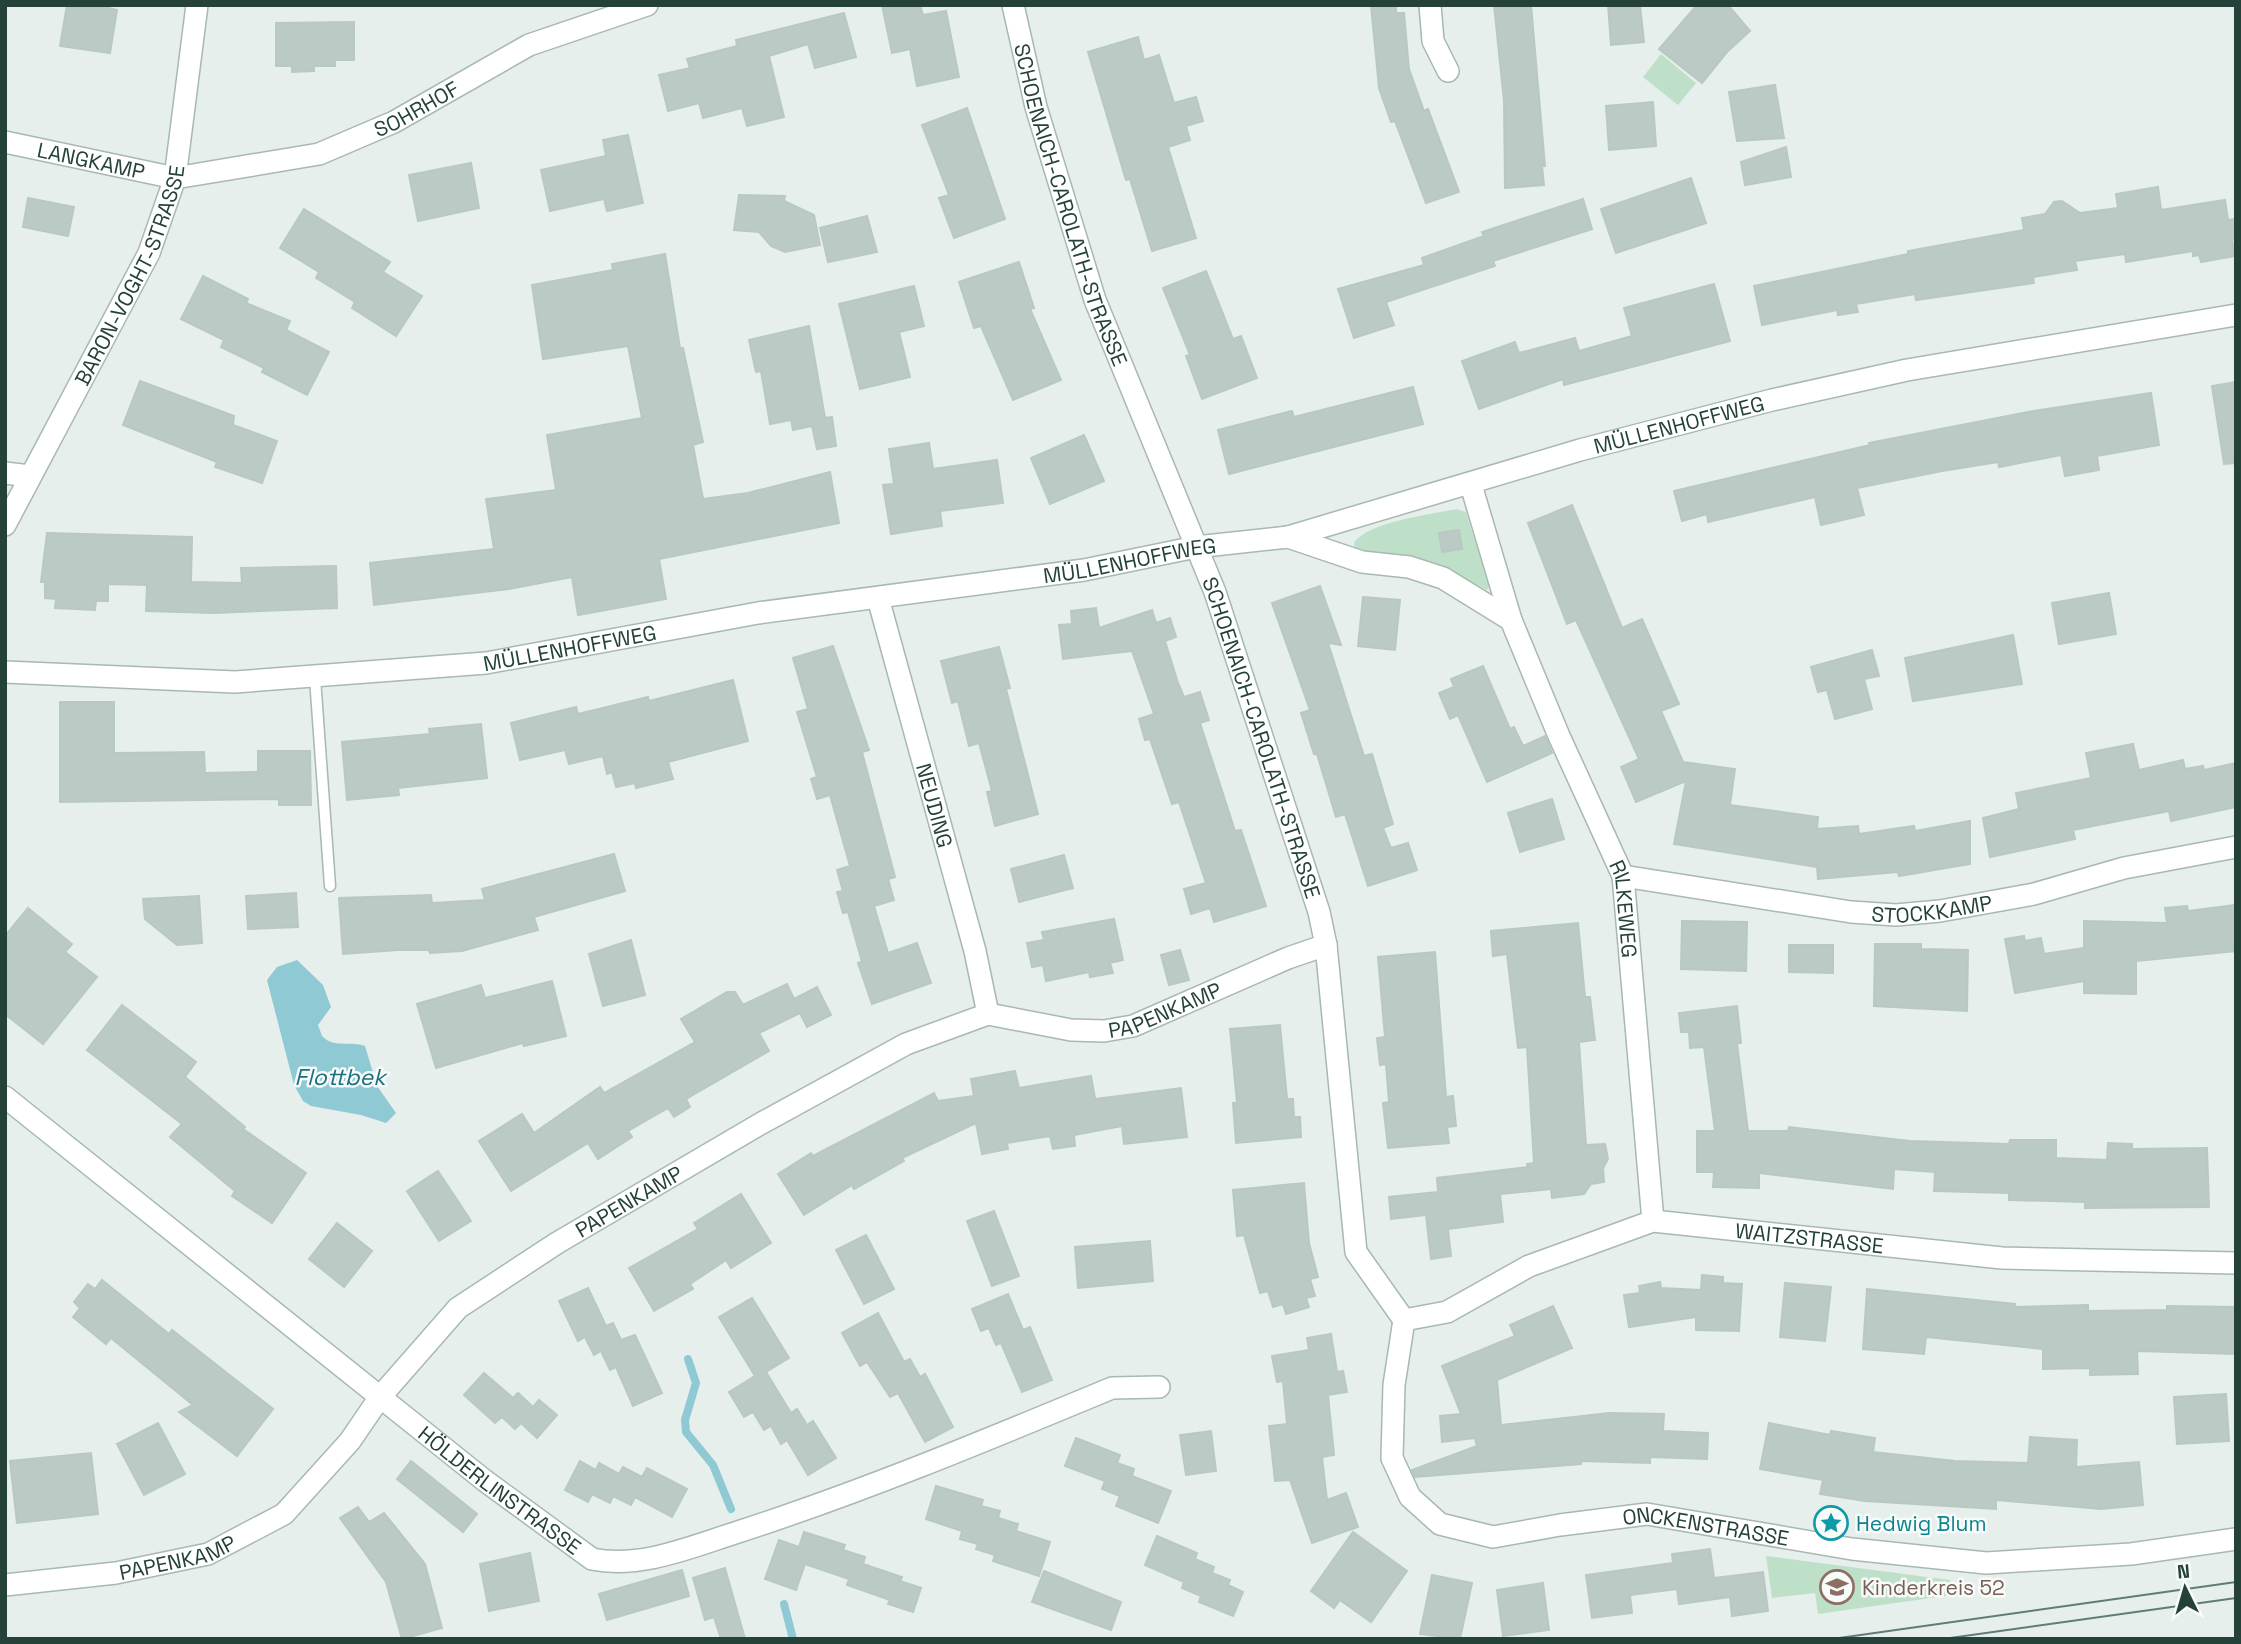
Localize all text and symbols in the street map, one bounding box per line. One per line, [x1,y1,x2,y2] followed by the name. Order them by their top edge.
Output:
[1009,41,1134,370] street label: SCHOENAICH-CAROLATH-STRASSE
[369,74,463,143] street label: SOHRHOF
[35,136,147,185] street label: LANGKAMP
[68,164,190,390] street label: BARON-VOGHT-STRASSE
[1591,389,1767,459] street label: MÜLLENHOFFWEG
[1042,531,1217,589] street label: MÜLLENHOFFWEG
[1197,573,1327,902] street label: SCHOENAICH-CAROLATH-STRASSE
[481,618,658,677] street label: MÜLLENHOFFWEG
[910,760,959,851] street label: NEUDING
[1604,855,1644,959] street label: RILKEWEG
[1871,888,1994,928] street label: STOCKKAMP
[1106,975,1225,1044] street label: PAPENKAMP
[294,1062,388,1092] water label: Flottbek
[570,1159,687,1243] street label: PAPENKAMP
[1734,1216,1885,1259] street label: WAITZSTRASSE
[413,1419,587,1560] street label: HÖLDERLINSTRASSE
[1621,1500,1791,1552] street label: ONCKENSTRASSE
[1812,1504,1850,1542] place icon: Hedwig Blum
[1856,1510,1987,1537] place label: Hedwig Blum
[117,1528,240,1586] street label: PAPENKAMP
[2150,1553,2220,1623] north arrow
[2176,1559,2191,1585] text: N
[1818,1568,1856,1606] school or university icon: Kinderkreis 52
[1862,1574,2005,1601] place label: Kinderkreis 52

